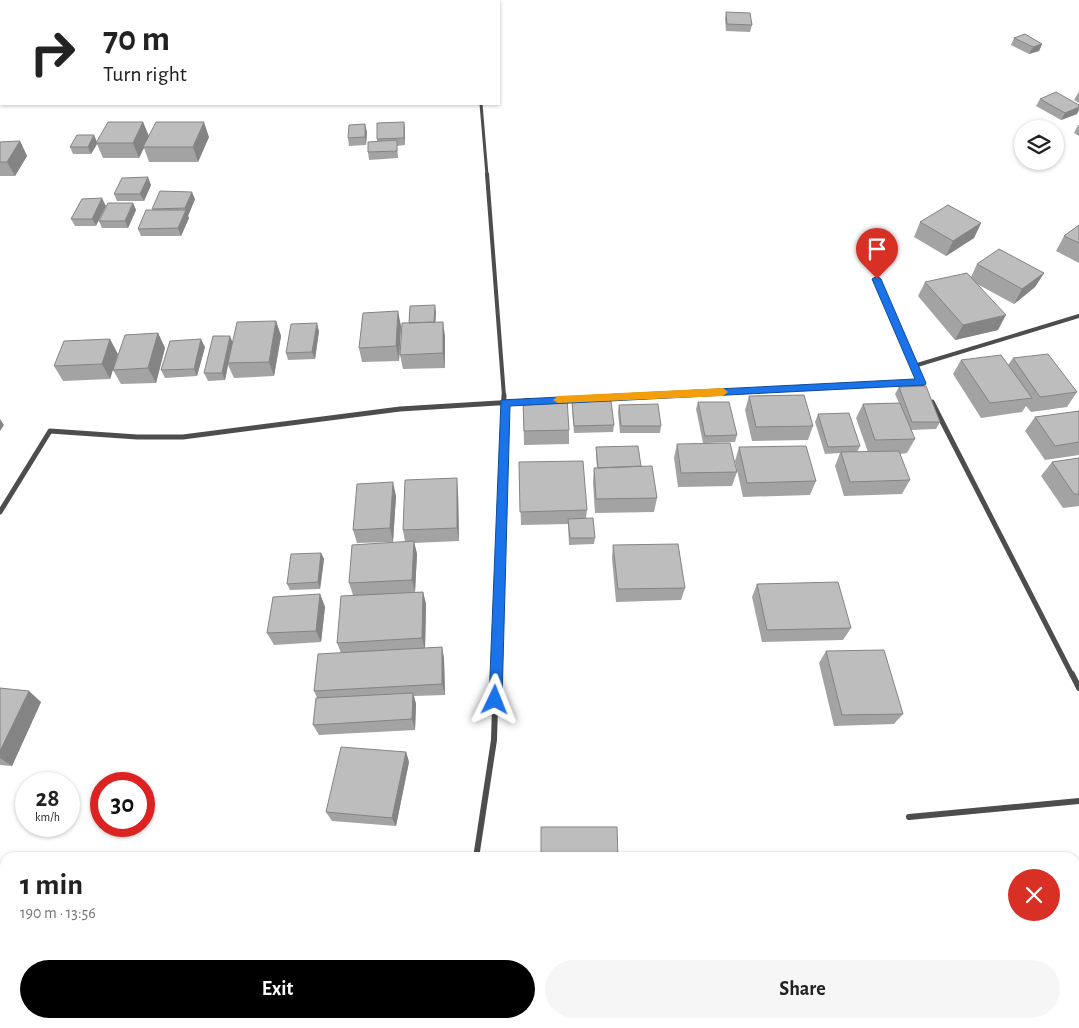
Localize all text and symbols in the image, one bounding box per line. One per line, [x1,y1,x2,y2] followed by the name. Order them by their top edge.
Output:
[20,20,85,85] icon: right
[103,22,170,57] text: 70 m
[103,63,187,85] text: Turn right
[1014,120,1064,170] map controls
[1014,120,1064,170] button: layers
[856,228,898,279] pin
[863,235,891,263] icon: arrive
[468,673,520,725] position arrow
[90,772,155,837] speed limit sign: 30
[35,786,60,811] text: 28
[35,811,60,823] text: km/h
[1008,869,1060,921] button: close
[20,870,83,900] text: 1 min
[20,905,96,921] text: 190 m · 13:56
[20,960,535,1018] button: Exit
[545,960,1060,1018] button: Share

